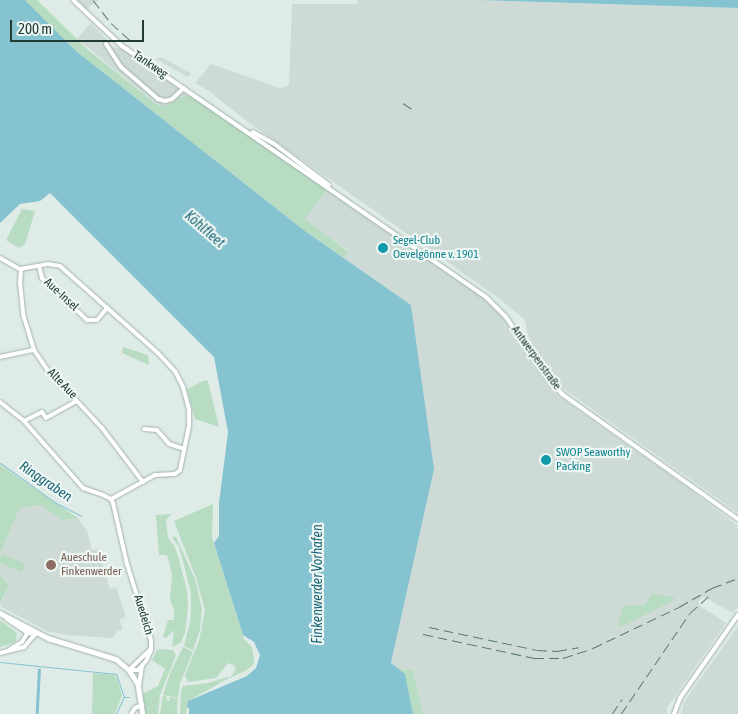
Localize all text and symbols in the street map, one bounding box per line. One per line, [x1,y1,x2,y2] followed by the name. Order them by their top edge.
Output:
[12,10,146,42] scale bar
[18,20,52,37] text: 200 m
[130,48,170,82] street label: Tankweg
[182,207,228,251] water label: Köhlfleet
[393,234,479,262] place label: Segel-Club Oevelgönne v. 1901
[377,242,389,254] marker: Segel-Club Oevelgönne v. 1901
[41,275,81,315] street label: Aue-Insel
[508,323,564,393] street label: Antwerpenstraße
[44,366,80,402] street label: Alte Aue
[556,446,631,474] place label: SWOP Seaworthy Packing
[540,454,552,466] marker: SWOP Seaworthy Packing
[16,457,76,505] water label: Ringgraben
[309,524,325,644] water label: Finkenwerder Vorhafen
[61,551,121,579] place label: Aueschule Finkenwerder
[45,559,57,571] marker: Aueschule Finkenwerder
[130,593,156,637] street label: Auedeich

